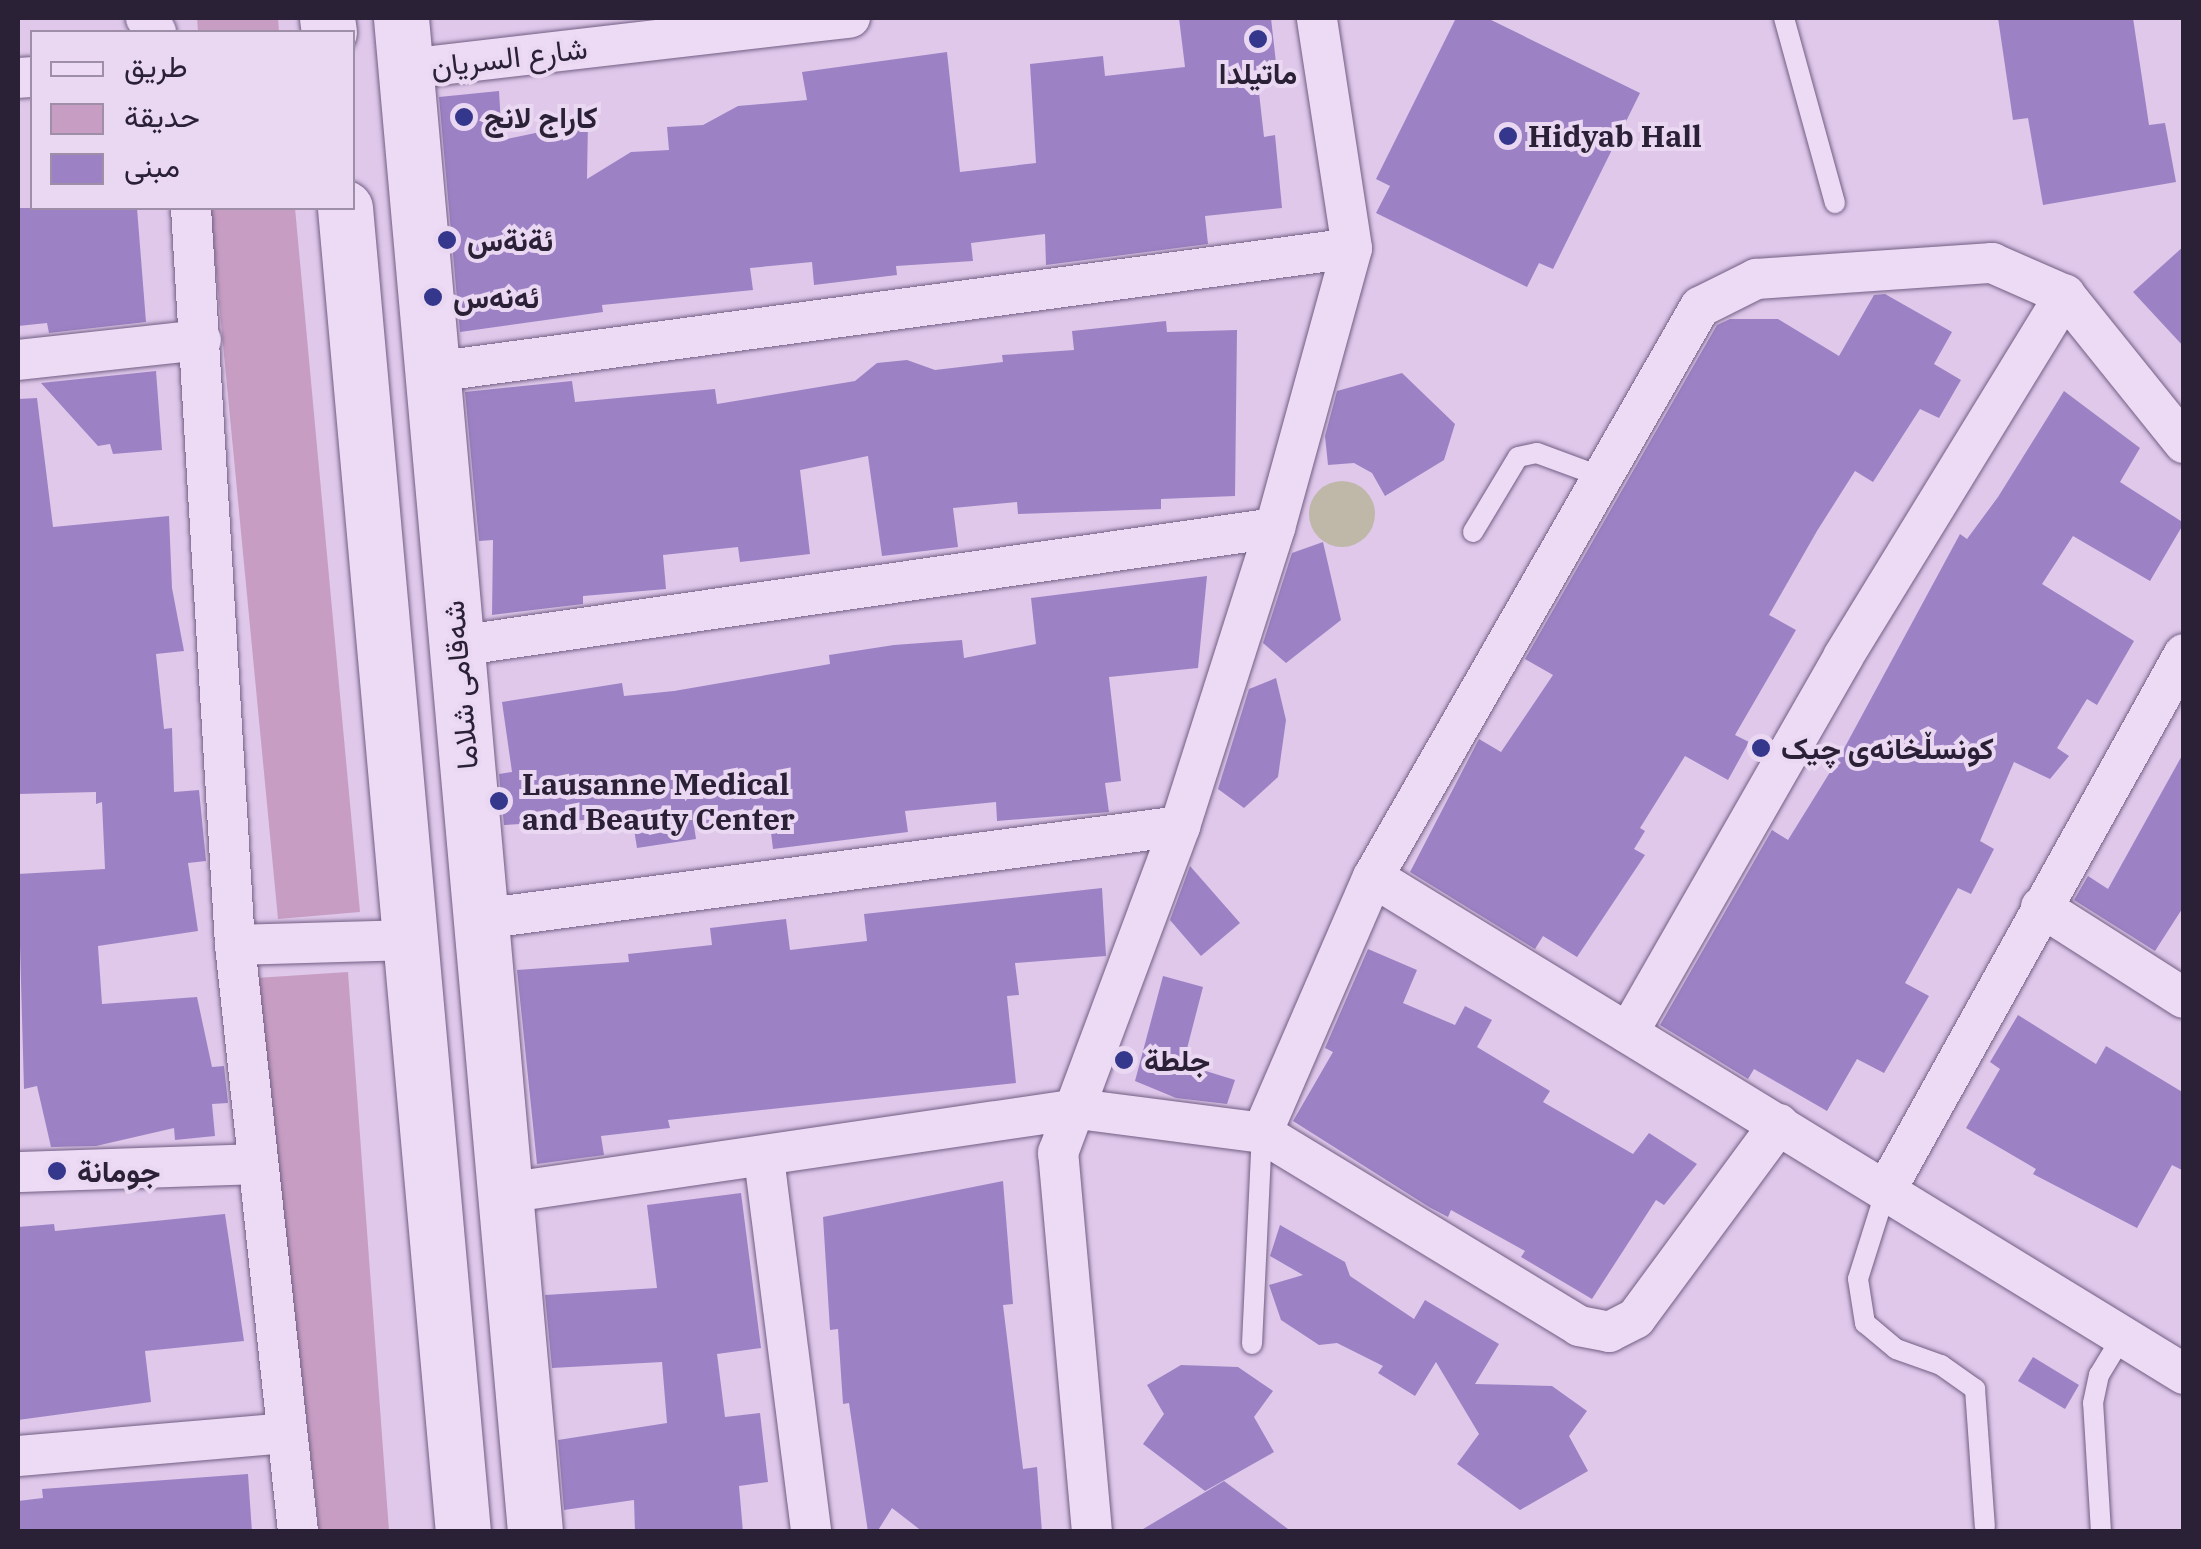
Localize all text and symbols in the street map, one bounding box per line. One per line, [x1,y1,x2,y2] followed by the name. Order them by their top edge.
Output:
[1247,28,1269,50] marker: ماتیلدا
[30,30,355,210] legend
[429,30,589,84] street label: شارع السريان
[124,46,188,85] text: طريق
[1219,55,1297,91] place label: ماتیلدا
[124,96,200,135] text: حديقة
[484,99,598,135] place label: كاراج لانج
[453,106,475,128] marker: كاراج لانج
[1528,118,1702,154] place label: Hidyab Hall
[1497,125,1519,147] marker: Hidyab Hall
[124,146,180,185] text: مبنى
[467,222,553,258] place label: ئةنةس
[436,229,458,251] marker: ئةنةس
[453,279,539,315] place label: ئەنەس
[422,286,444,308] marker: ئەنەس
[435,599,485,771] street label: شەقامی شلاما
[1781,730,1994,766] place label: کونسڵخانەی چیک
[1750,737,1772,759] marker: کونسڵخانەی چیک
[522,766,795,836] place label: Lausanne Medical and Beauty Center
[486,788,512,814] marker: Lausanne Medical and Beauty Center
[1144,1042,1210,1078] place label: جلطة
[1113,1049,1135,1071] marker: جلطة
[77,1153,160,1189] place label: جومانة
[46,1160,68,1182] marker: جومانة

